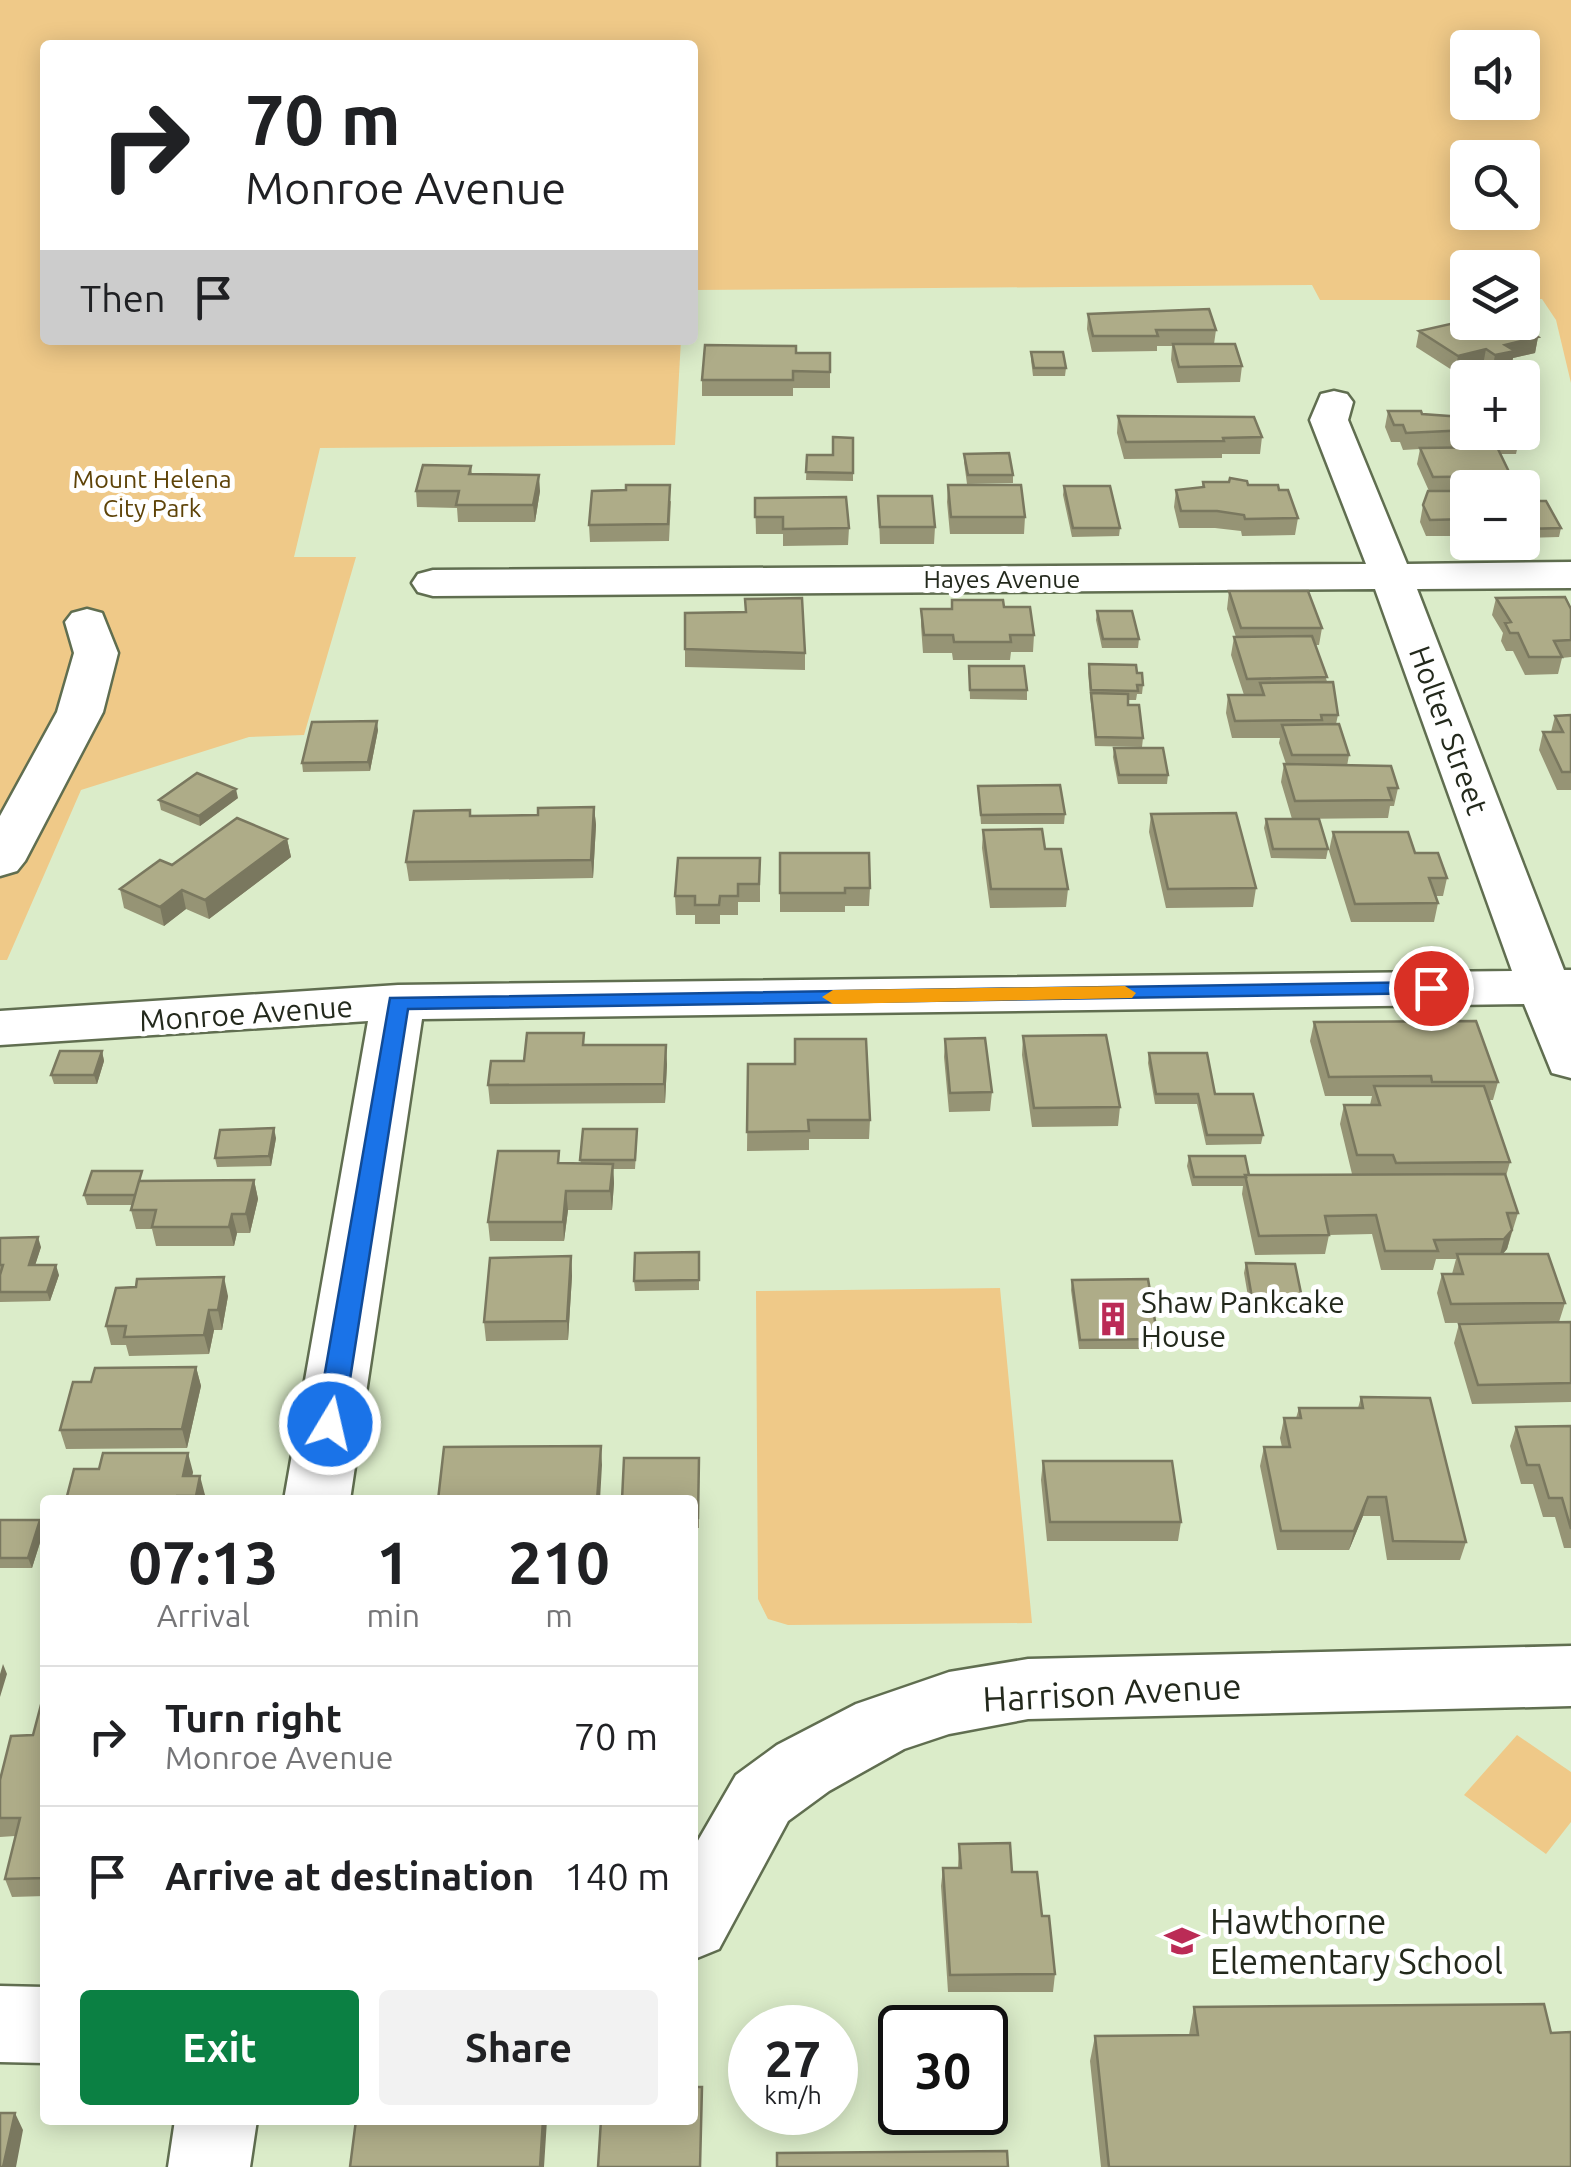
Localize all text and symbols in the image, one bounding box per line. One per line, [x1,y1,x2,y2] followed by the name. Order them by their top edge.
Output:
[1450,30,1540,560] map controls
[1450,30,1540,120] button: sound
[80,80,210,210] icon: right
[245,80,401,158] text: 70 m
[1450,140,1540,230] button: search
[245,162,566,213] text: Monroe Avenue
[1450,250,1540,340] button: layers
[186,270,241,325] icon: arrive
[80,277,166,319] text: Then
[1450,360,1540,450] button: +
[72,465,232,522] park label: Mount Helena City Park
[1450,470,1540,560] button: −
[924,565,1080,593] street label: Hayes Avenue
[1403,641,1495,819] street label: Holter Street
[1389,946,1474,1031] pin
[1404,961,1459,1016] icon: arrive
[138,989,354,1037] street label: Monroe Avenue
[1141,1285,1345,1353] place label: Shaw Pankcake House
[1094,1300,1132,1338] building icon: Shaw Pankcake House
[278,1372,382,1476] position arrow
[128,1528,278,1595] text: 07:13
[376,1528,410,1595] text: 1
[508,1528,610,1595] text: 210
[157,1597,250,1633] text: Arrival
[366,1597,420,1633] text: min
[545,1597,573,1633] text: m
[982,1665,1242,1719] street label: Harrison Avenue
[165,1697,342,1739] text: Turn right
[80,1709,135,1764] icon: right
[574,1715,658,1757] text: 70 m
[165,1739,393,1775] text: Monroe Avenue
[80,1849,135,1904] icon: arrive
[165,1855,534,1897] text: Arrive at destination
[564,1855,670,1897] text: 140 m
[1210,1901,1503,1981] place label: Hawthorne Elementary School
[1163,1922,1201,1960] school or university icon: Hawthorne Elementary School
[80,1990,359,2105] button: Exit
[379,1990,658,2105] button: Share
[878,2005,1008,2135] speed limit sign: 30
[765,2030,821,2086] text: 27
[764,2081,822,2109] text: km/h

